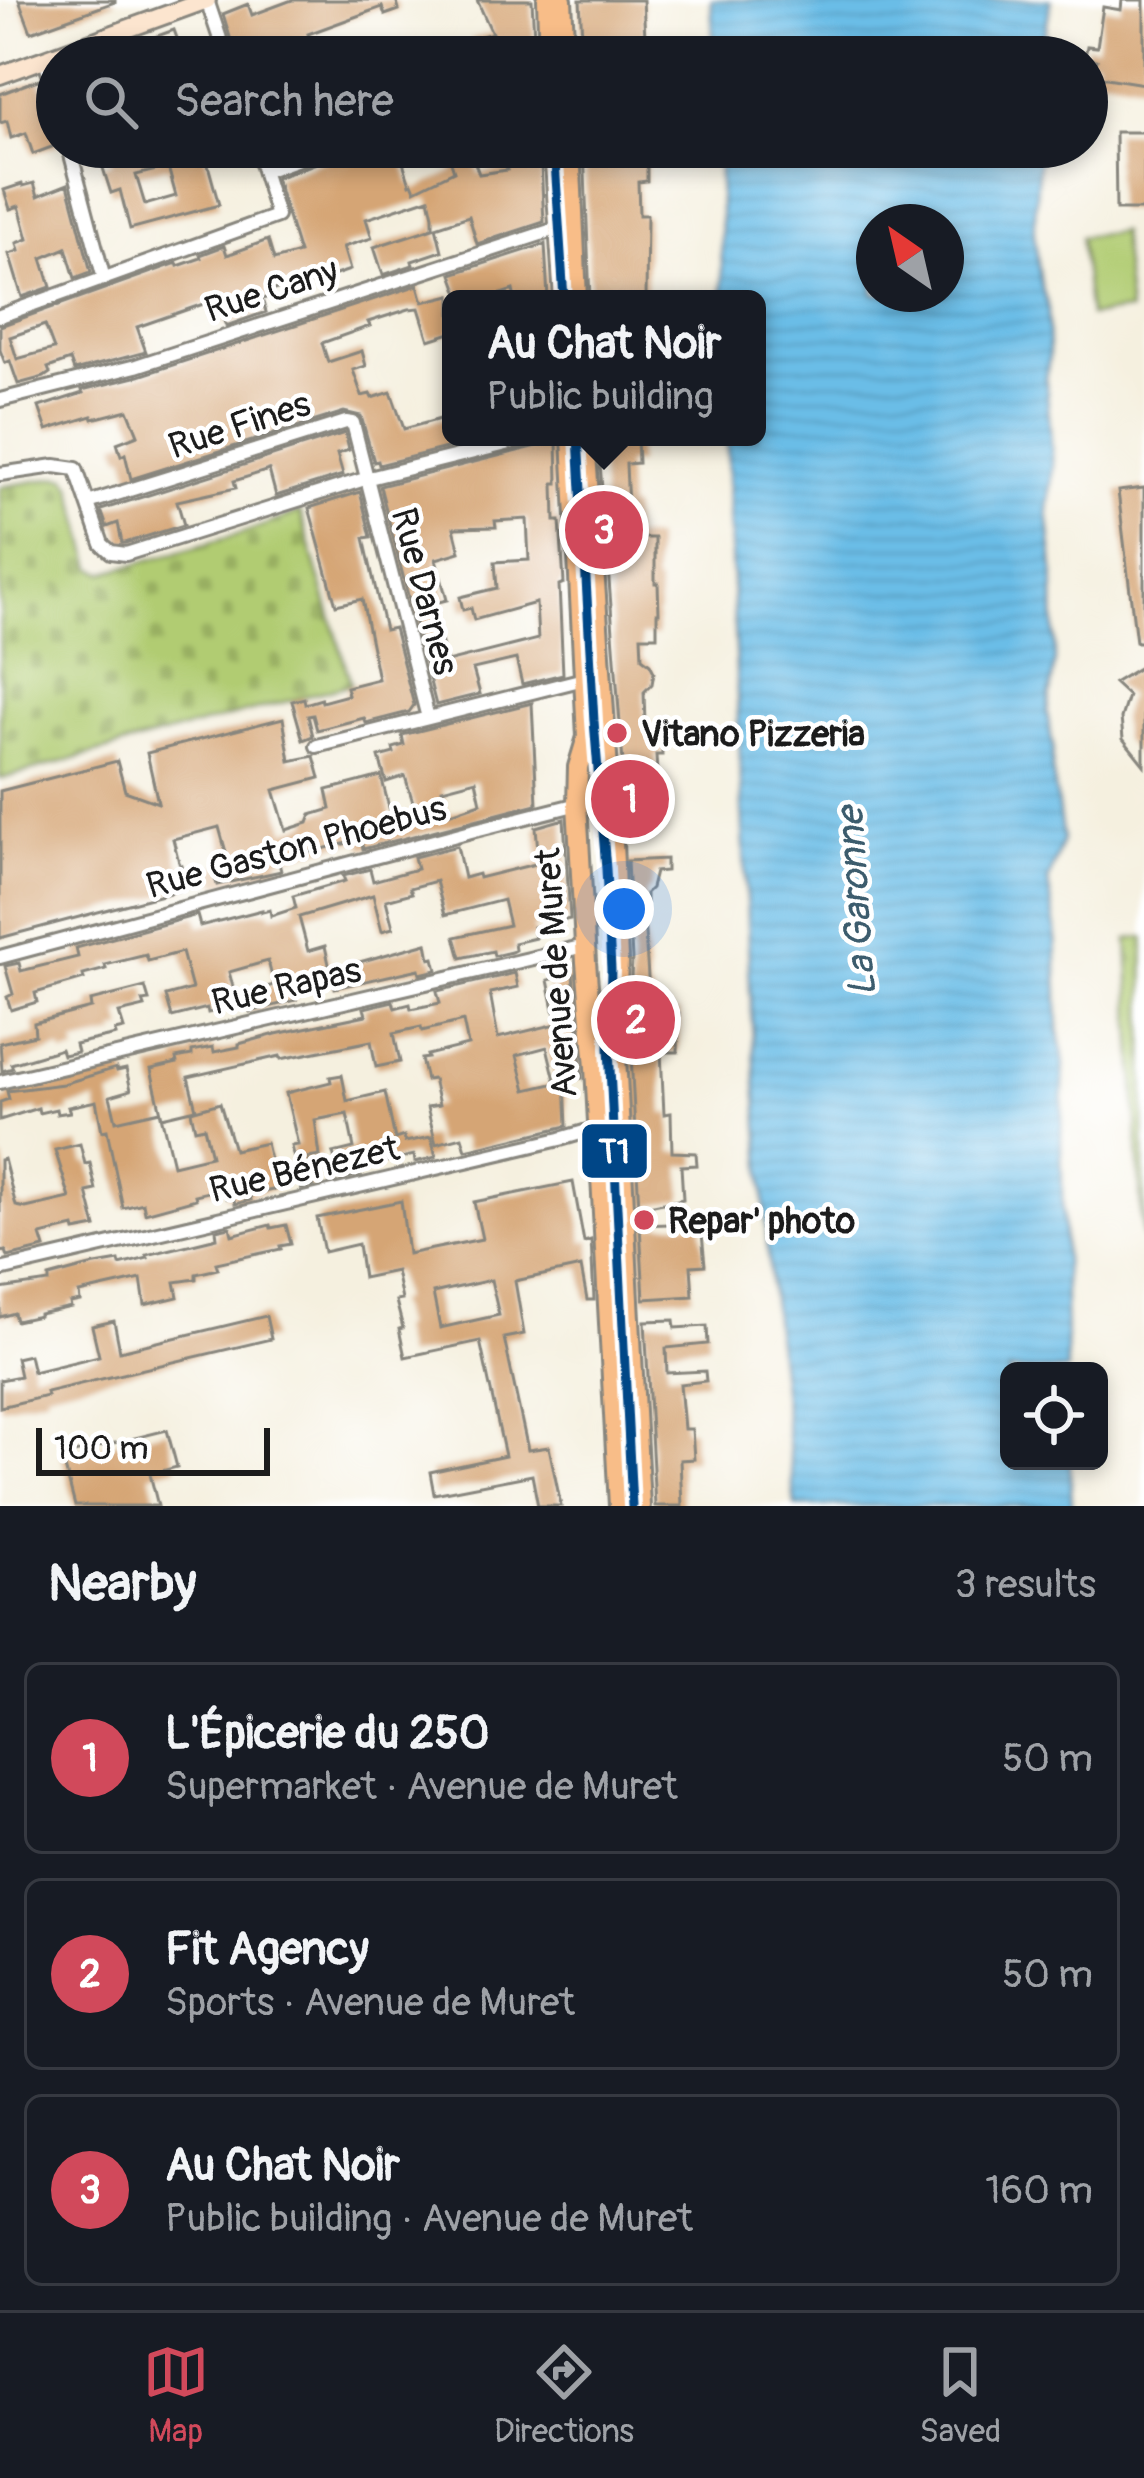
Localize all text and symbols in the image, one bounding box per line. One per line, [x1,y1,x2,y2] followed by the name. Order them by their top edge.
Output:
[36,36,1108,168] search box
[78,69,144,135] icon: search
[174,74,394,130] text: Search here
[856,204,964,312] north arrow
[199,248,344,333] street label: Rue Cany
[442,290,766,446] popup
[487,316,721,372] text: Au Chat Noir
[487,372,714,421] text: Public building
[163,381,316,469] street label: Rue Fines
[565,485,643,575] pin: 3
[381,503,468,680] street label: Rue Darnes
[641,712,865,757] place label: Vitano Pizzeria
[604,720,630,746] marker: Vitano Pizzeria
[591,754,669,844] pin: 1
[142,786,451,909] street label: Rue Gaston Phoebus
[825,802,888,998] water label: La Garonne
[525,846,588,1099] street label: Avenue de Muret
[594,879,654,939] your location
[207,947,365,1025] street label: Rue Rapas
[597,975,675,1065] pin: 2
[580,1122,649,1180] line badge: T1
[205,1126,404,1213] street label: Rue Bénezet
[597,1132,630,1173] text: T1
[668,1199,855,1244] place label: Repar' photo
[631,1207,657,1233] marker: Repar' photo
[1000,1362,1108,1470] map controls
[1000,1362,1108,1470] button: locate
[36,1422,270,1475] scale bar
[54,1428,148,1469] text: 100 m
[48,1552,196,1616] text: Nearby
[955,1560,1096,1609] text: 3 results
[165,1706,490,1762] text: L'Épicerie du 250
[82,1734,98,1783] text: 1
[1002,1734,1093,1783] text: 50 m
[165,1762,678,1811] text: Supermarket · Avenue de Muret
[165,1922,369,1978] text: Fit Agency
[79,1950,101,1999] text: 2
[1002,1950,1093,1999] text: 50 m
[165,1978,575,2027] text: Sports · Avenue de Muret
[165,2138,400,2194] text: Au Chat Noir
[79,2166,101,2215] text: 3
[985,2166,1093,2215] text: 160 m
[165,2194,693,2243] text: Public building · Avenue de Muret
[143,2339,209,2452] tab: Map
[494,2339,634,2452] tab: Directions
[919,2339,1001,2452] tab: Saved

